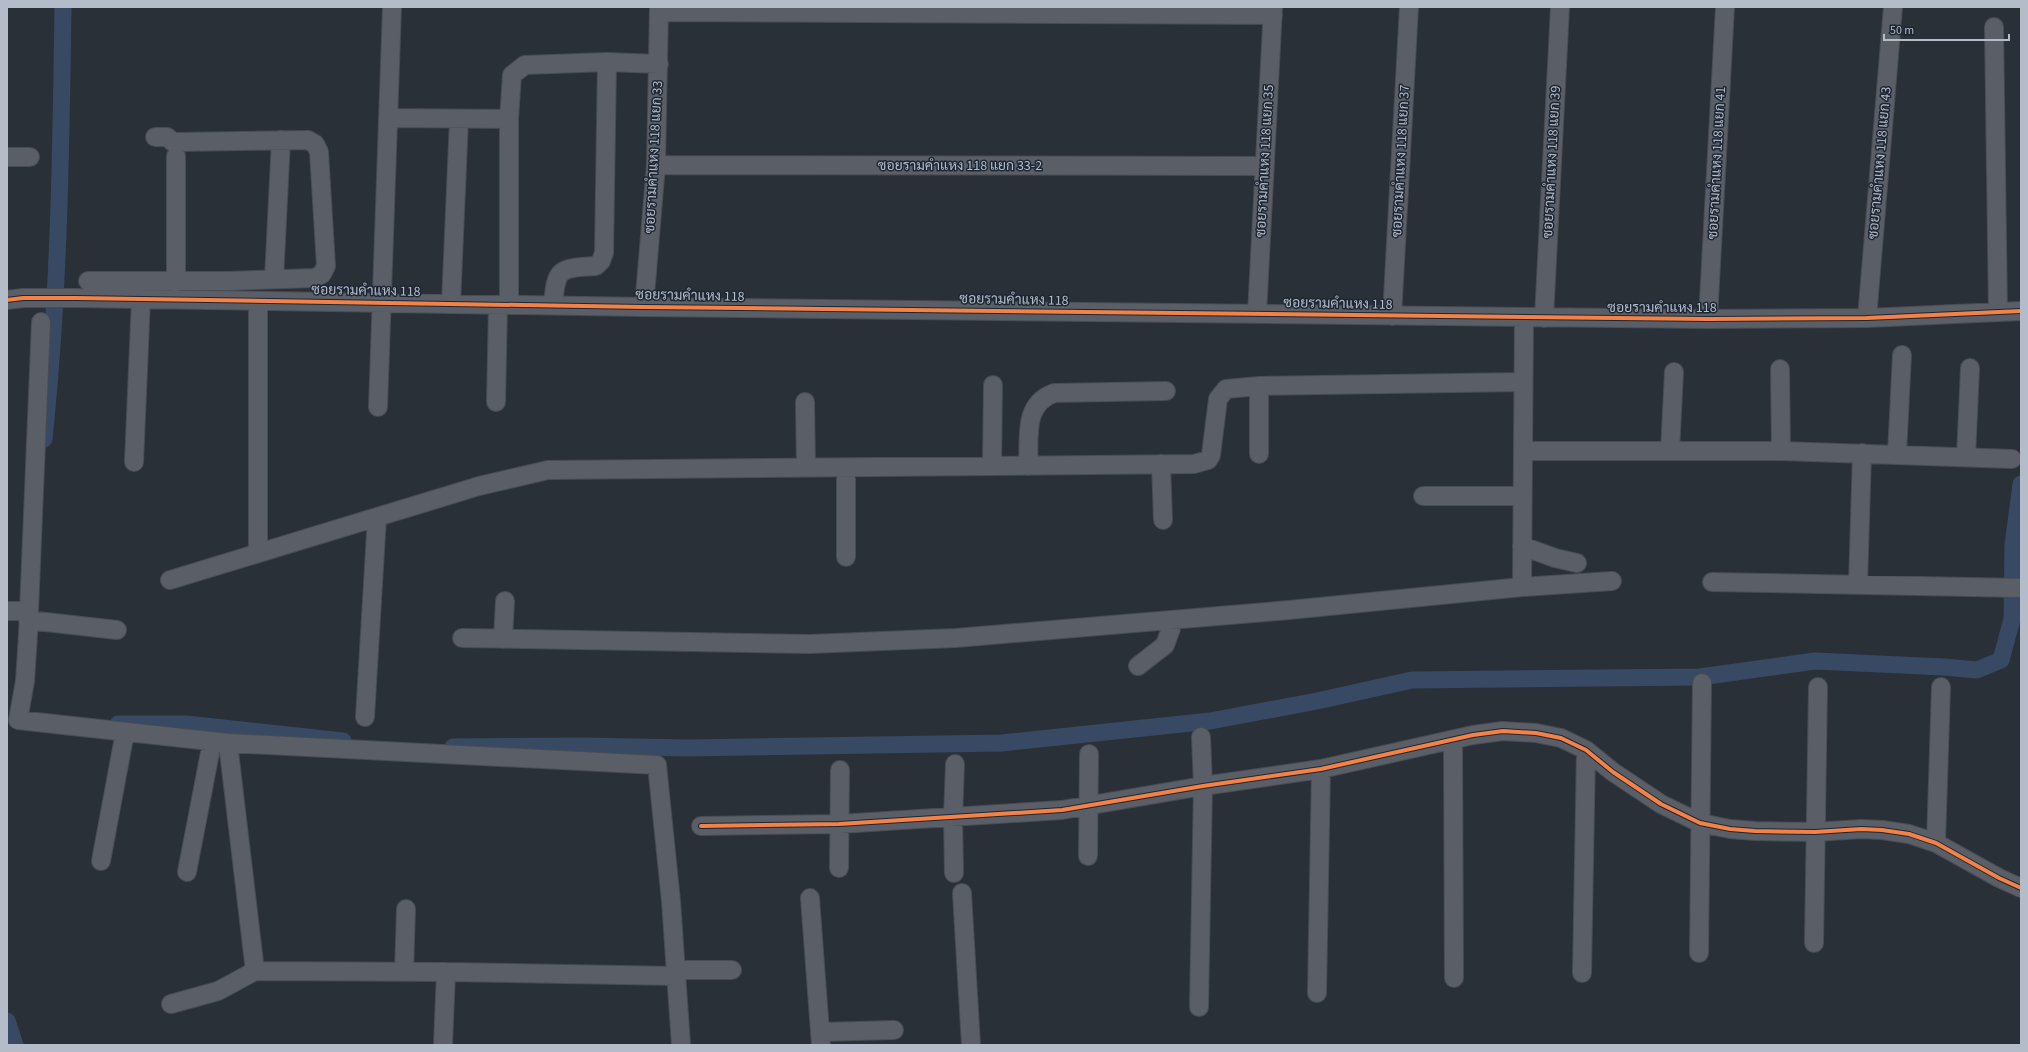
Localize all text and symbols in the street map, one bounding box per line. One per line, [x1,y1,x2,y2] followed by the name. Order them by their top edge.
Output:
[1884,16,2009,42] scale bar
[1890,22,1914,39] text: 50 m
[640,80,668,234] street label: ซอยรามคำแหง 118 แยก 33
[1251,84,1279,238] street label: ซอยรามคำแหง 118 แยก 35
[1387,84,1415,238] street label: ซอยรามคำแหง 118 แยก 37
[1538,85,1566,239] street label: ซอยรามคำแหง 118 แยก 39
[1703,86,1731,240] street label: ซอยรามคำแหง 118 แยก 41
[1863,86,1897,240] street label: ซอยรามคำแหง 118 แยก 43
[878,156,1042,176] street label: ซอยรามคำแหง 118 แยก 33-2
[311,280,421,302] street label: ซอยรามคำแหง 118
[635,285,745,307] street label: ซอยรามคำแหง 118
[959,289,1069,311] street label: ซอยรามคำแหง 118
[1283,293,1393,315] street label: ซอยรามคำแหง 118
[1607,298,1717,318] street label: ซอยรามคำแหง 118

